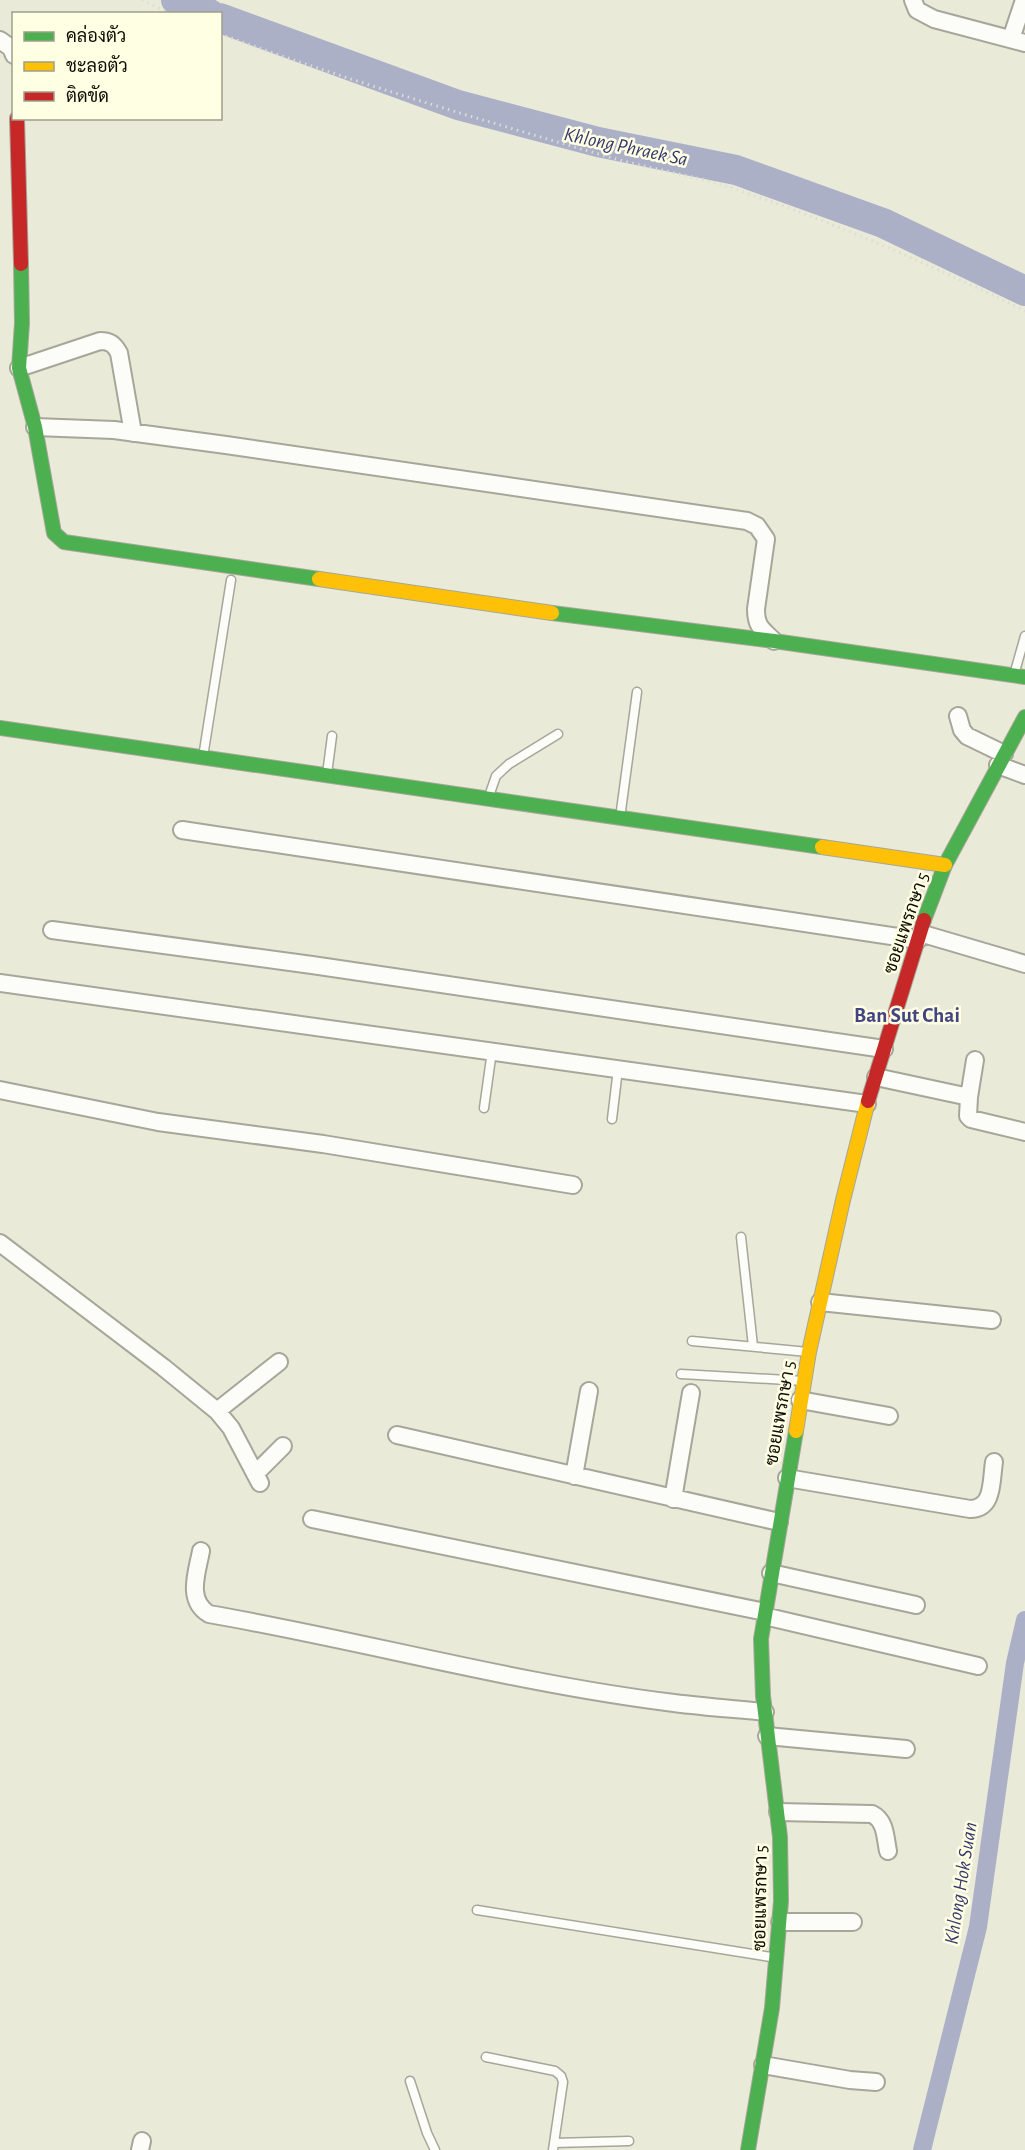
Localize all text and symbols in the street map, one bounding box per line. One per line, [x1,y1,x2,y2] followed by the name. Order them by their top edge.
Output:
[12,12,222,120] legend
[66,24,126,46] text: คล่องตัว
[66,55,128,76] text: ชะลอตัว
[66,85,109,106] text: ติดขัด
[562,124,689,170] water label: Khlong Phraek Sa
[881,870,933,976] street label: ซอยแพรกษา 5
[854,1005,960,1026] district label: Ban Sut Chai
[763,1360,799,1467] street label: ซอยแพรกษา 5
[941,1821,981,1946] water label: Khlong Hok Suan
[751,1845,771,1951] street label: ซอยแพรกษา 5

